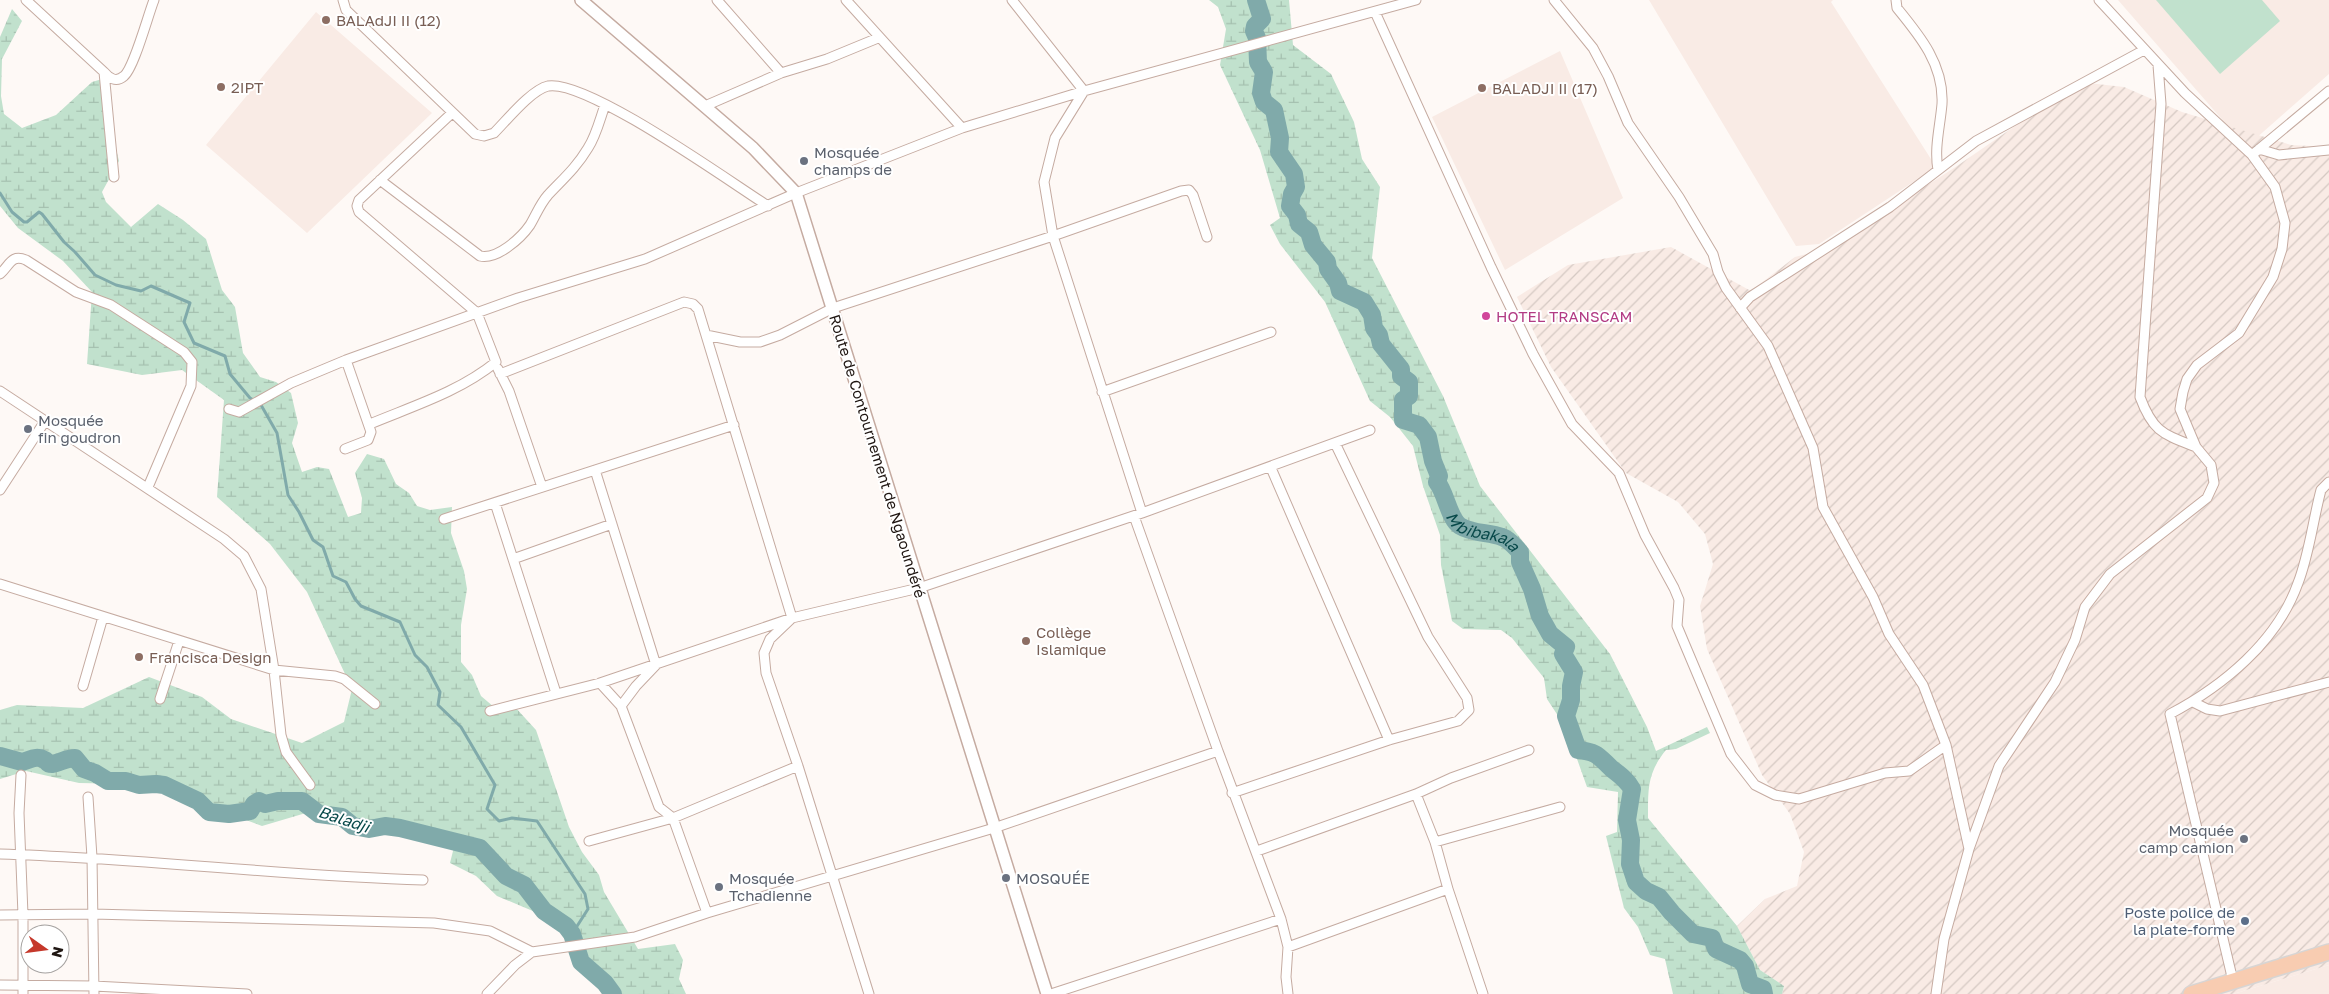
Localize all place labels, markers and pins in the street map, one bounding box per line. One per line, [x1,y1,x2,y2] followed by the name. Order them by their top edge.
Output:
[336,11,441,29] place label: BALAdJI II (12)
[320,14,332,26] marker: BALAdJI II (12)
[231,78,263,96] place label: 2IPT
[1492,79,1598,97] place label: BALADJI II (17)
[215,81,227,93] marker: 2IPT
[1476,82,1488,94] marker: BALADJI II (17)
[814,143,892,178] place label: Mosquée champs de
[798,155,810,167] marker: Mosquée champs de
[1496,307,1632,325] place label: HOTEL TRANSCAM
[1480,310,1492,322] marker: HOTEL TRANSCAM
[38,411,121,446] place label: Mosquée fin goudron
[22,423,34,435] marker: Mosquée fin goudron
[1036,623,1107,658] place label: Collège Islamique
[1020,635,1032,647] marker: Collège Islamique
[149,648,272,666] place label: Francisca Design
[133,651,145,663] marker: Francisca Design
[2139,821,2234,856] place label: Mosquée camp camion
[2238,833,2250,845] marker: Mosquée camp camion
[729,869,812,904] place label: Mosquée Tchadienne
[1016,869,1090,887] place label: MOSQUÉE
[1000,872,1012,884] marker: MOSQUÉE
[713,881,725,893] marker: Mosquée Tchadienne
[2124,903,2235,938] place label: Poste police de la plate-forme
[2239,915,2251,927] marker: Poste police de la plate-forme

